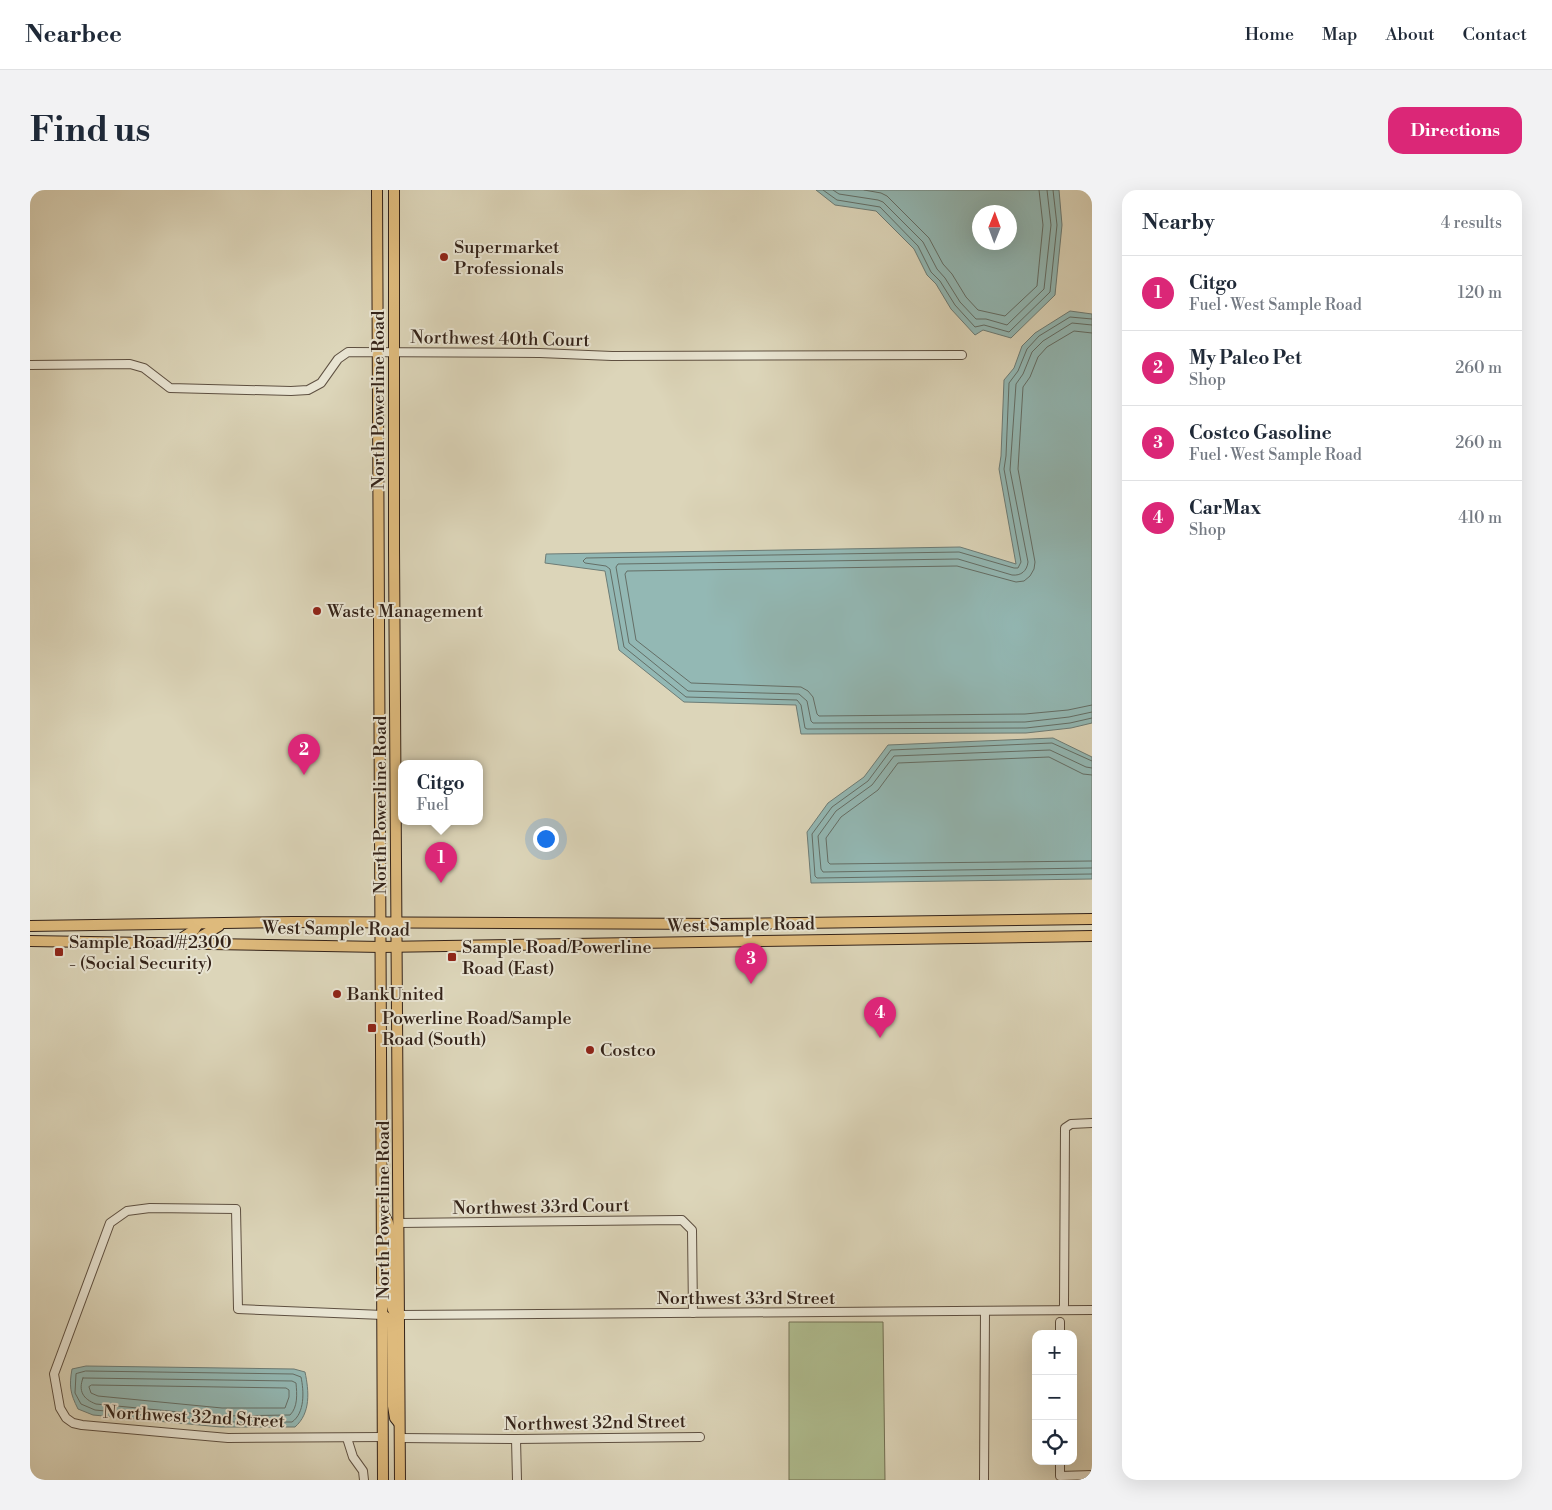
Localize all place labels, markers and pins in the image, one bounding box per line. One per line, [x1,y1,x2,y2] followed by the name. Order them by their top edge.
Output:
[454,236,564,280] place label: Supermarket Professionals
[438,251,450,263] marker: Supermarket Professionals
[326,600,484,623] place label: Waste Management
[311,605,323,617] marker: Waste Management
[288,734,320,775] pin: 2
[425,842,457,883] pin: 1
[69,931,232,975] place label: Sample Road/#2300 - (Social Security)
[462,936,652,980] place label: Sample Road/Powerline Road (East)
[735,943,767,984] pin: 3
[53,946,65,958] marker: Sample Road/#2300 - (Social Security)
[446,951,458,963] marker: Sample Road/Powerline Road (East)
[346,983,444,1006] place label: BankUnited
[331,988,343,1000] marker: BankUnited
[864,997,896,1038] pin: 4
[382,1007,572,1051] place label: Powerline Road/Sample Road (South)
[366,1022,378,1034] marker: Powerline Road/Sample Road (South)
[600,1039,656,1062] place label: Costco
[584,1044,596,1056] marker: Costco

